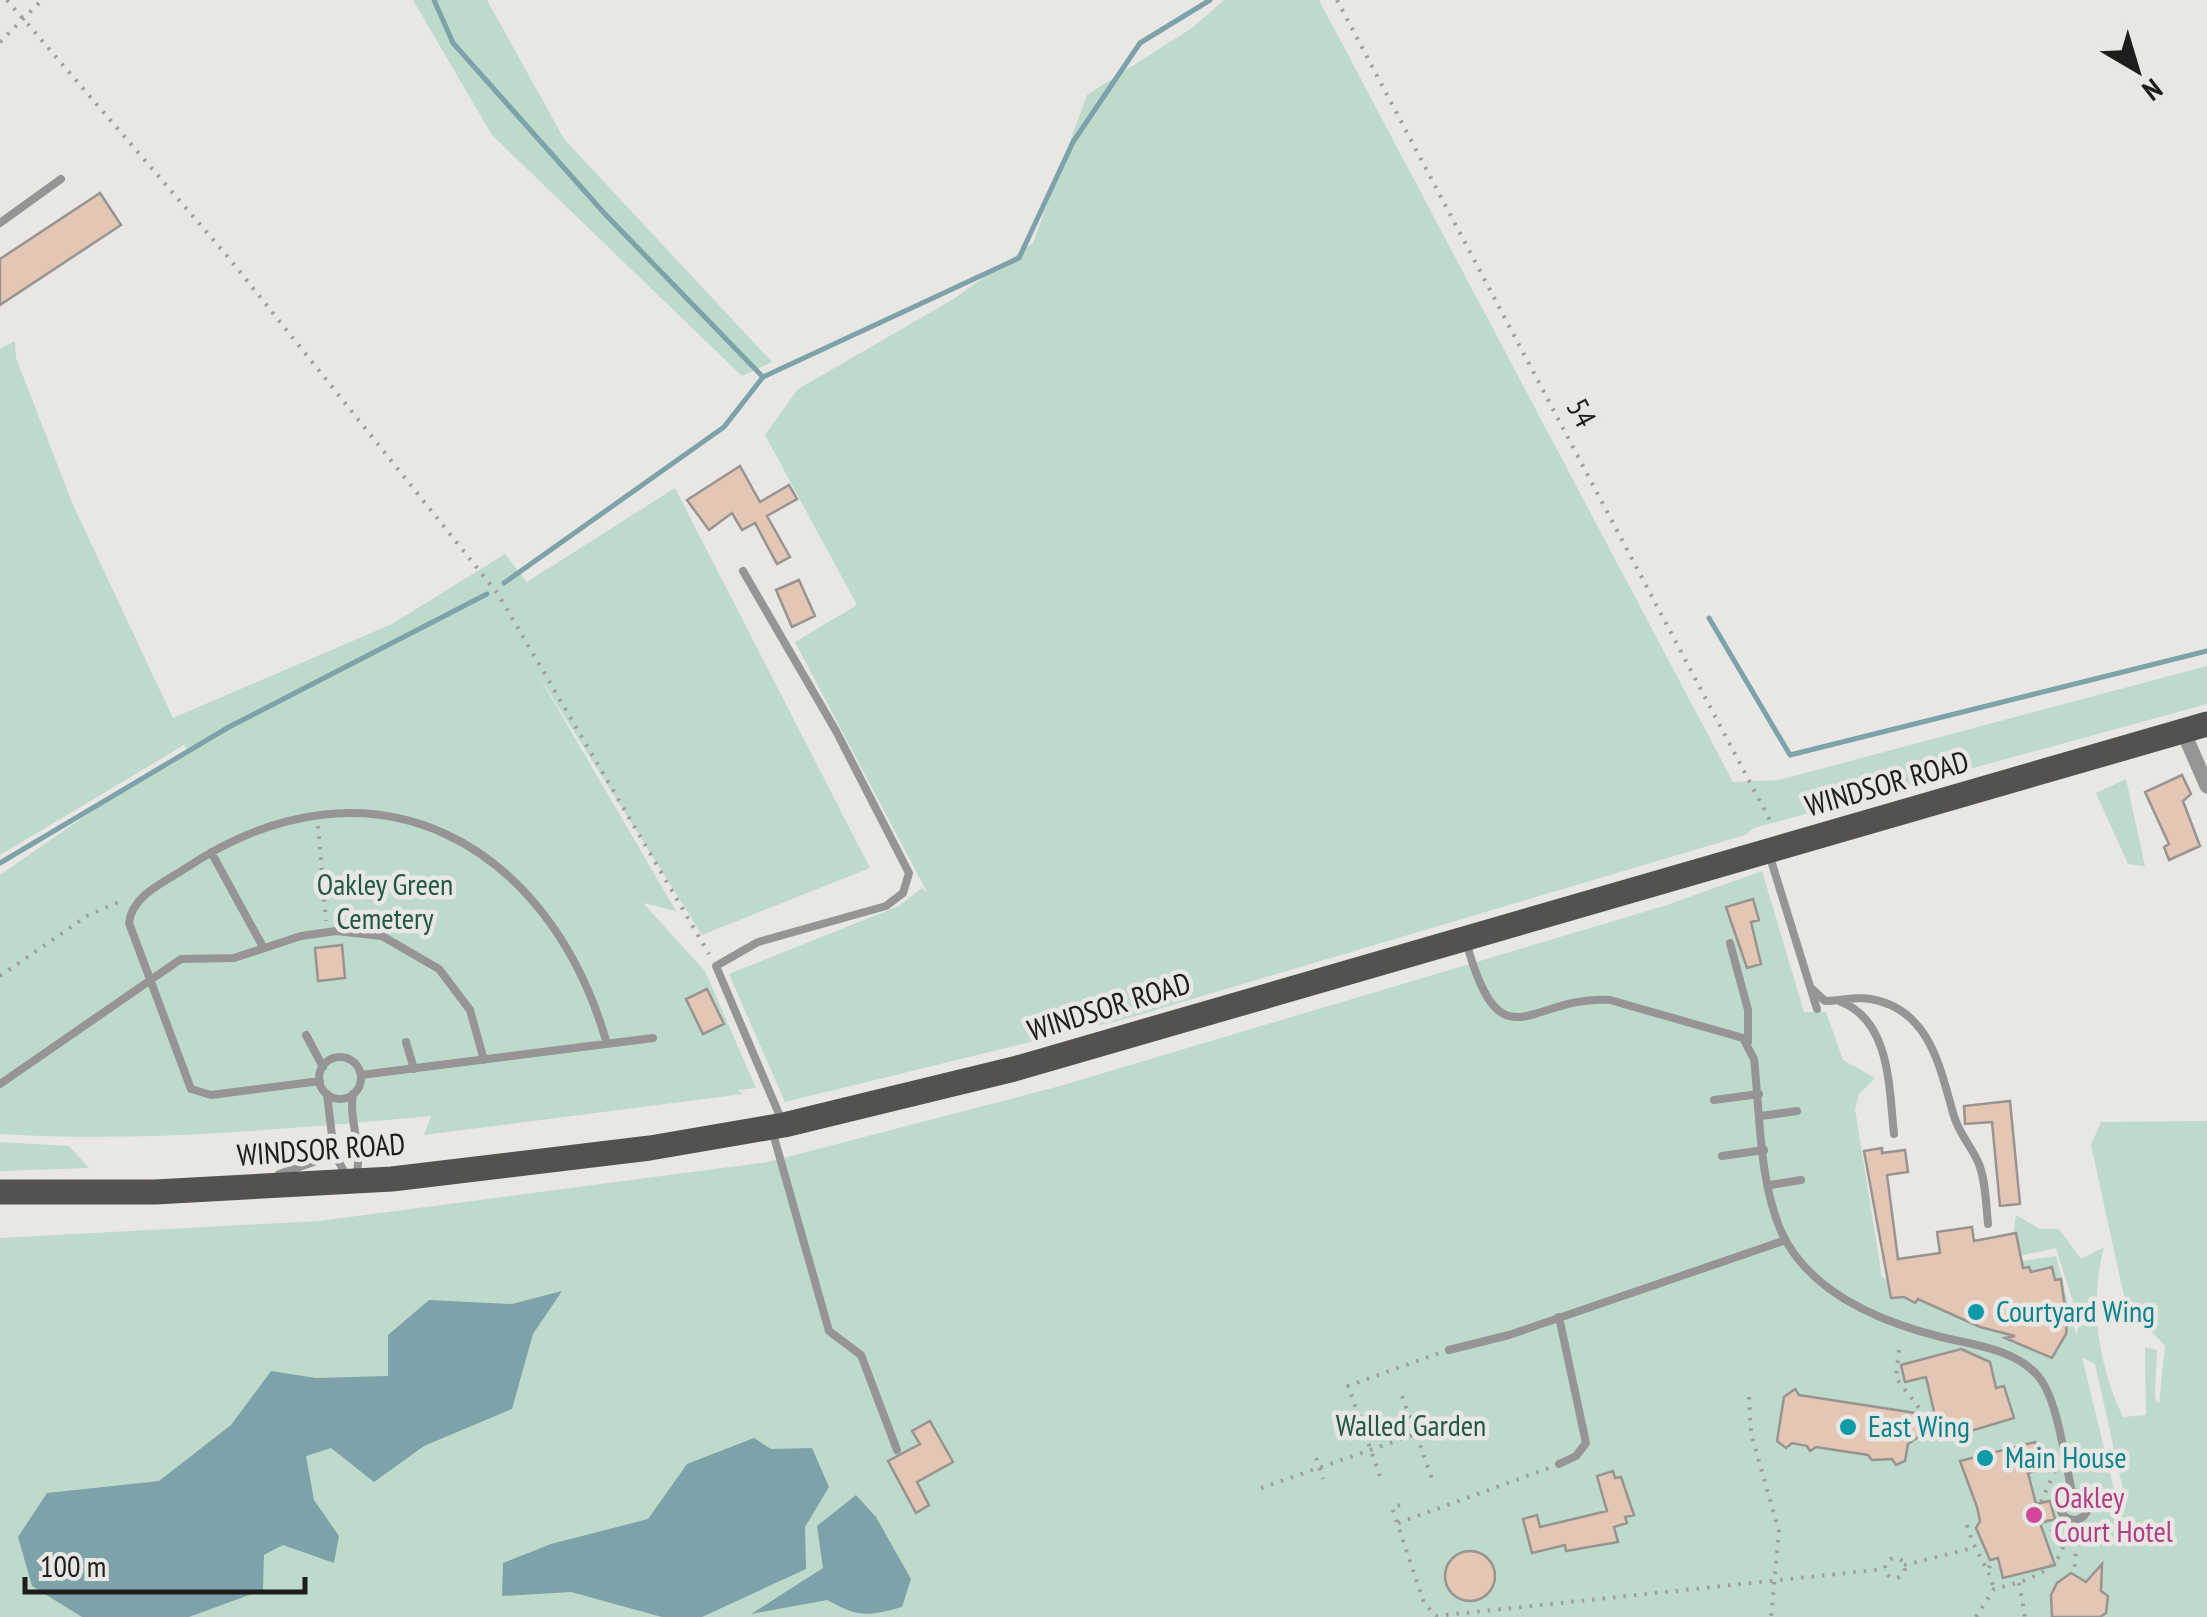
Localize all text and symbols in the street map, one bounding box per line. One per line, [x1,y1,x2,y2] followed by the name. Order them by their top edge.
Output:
[2087,20,2187,120] north arrow
[2135,71,2170,109] text: N
[1559,391,1606,433] street label: 54
[1800,741,1973,825] street label: WINDSOR ROAD
[317,864,453,937] park label: Oakley Green Cemetery
[1022,962,1195,1049] street label: WINDSOR ROAD
[236,1123,406,1174] street label: WINDSOR ROAD
[1996,1291,2155,1330] place label: Courtyard Wing
[1965,1301,1987,1323] marker: Courtyard Wing
[1336,1405,1486,1444] park label: Walled Garden
[1868,1406,1970,1445] place label: East Wing
[1837,1416,1859,1438] marker: East Wing
[2005,1437,2127,1476] place label: Main House
[1974,1447,1996,1469] marker: Main House
[2054,1477,2173,1550] place label: Oakley Court Hotel
[2023,1504,2045,1526] marker: Oakley Court Hotel
[25,1532,305,1594] scale bar
[40,1546,106,1585] text: 100 m

